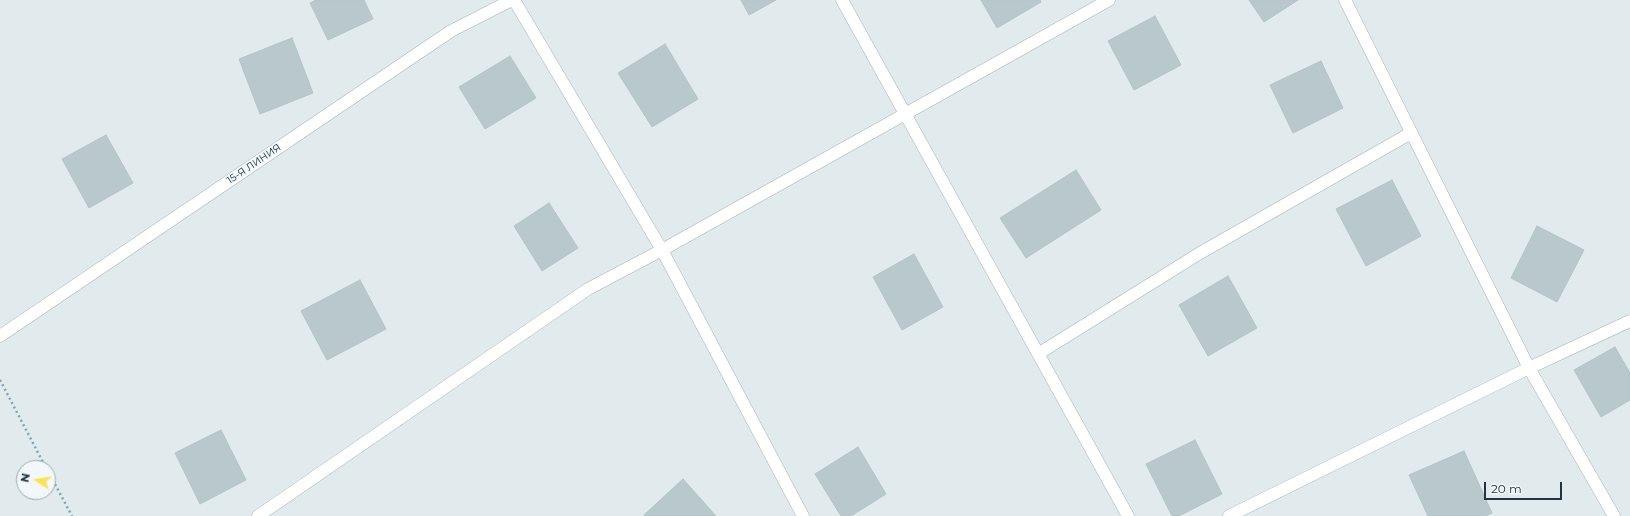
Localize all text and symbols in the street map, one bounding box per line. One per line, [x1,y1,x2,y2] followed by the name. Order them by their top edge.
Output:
[225,142,283,186] street label: 15-Я ЛИНИЯ
[16,460,56,500] north arrow
[17,472,33,484] text: N
[1486,474,1564,500] scale bar
[1491,481,1522,496] text: 20 m

